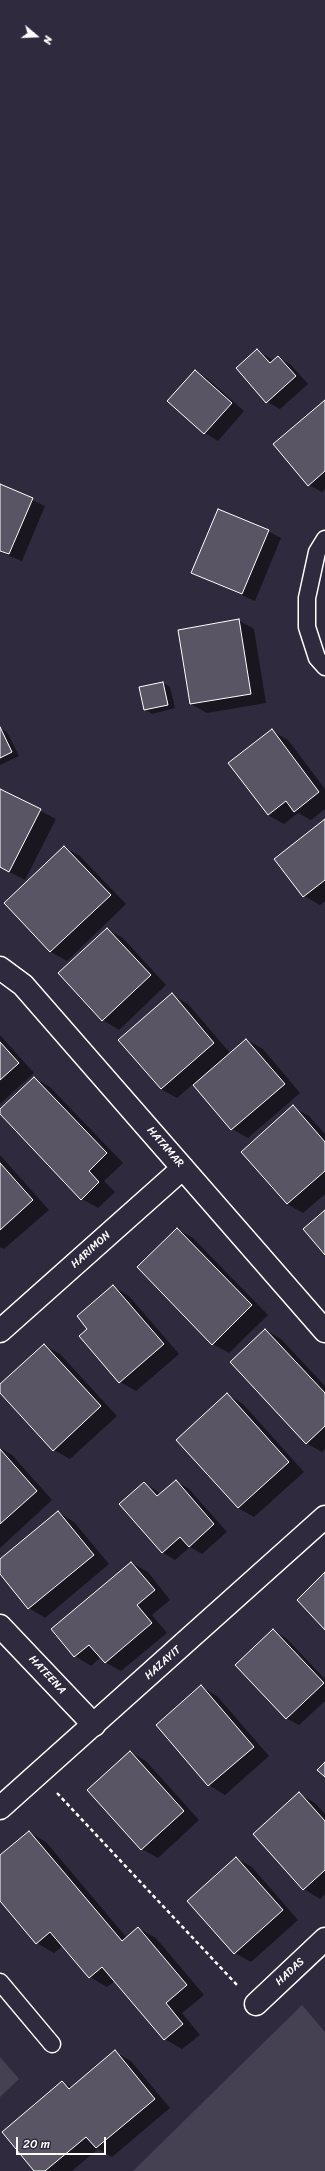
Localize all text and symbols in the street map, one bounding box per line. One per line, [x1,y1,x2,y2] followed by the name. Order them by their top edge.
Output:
[16,16,56,56] north arrow
[38,33,58,47] text: N
[144,1124,186,1170] street label: HATAMAR
[68,1229,114,1271] street label: HARIMON
[142,1643,184,1683] street label: HAZAYIT
[26,1653,68,1697] street label: HATEENA
[273,1955,307,1989] street label: HADAS
[18,2129,108,2155] scale bar
[23,2133,50,2155] text: 20 m

